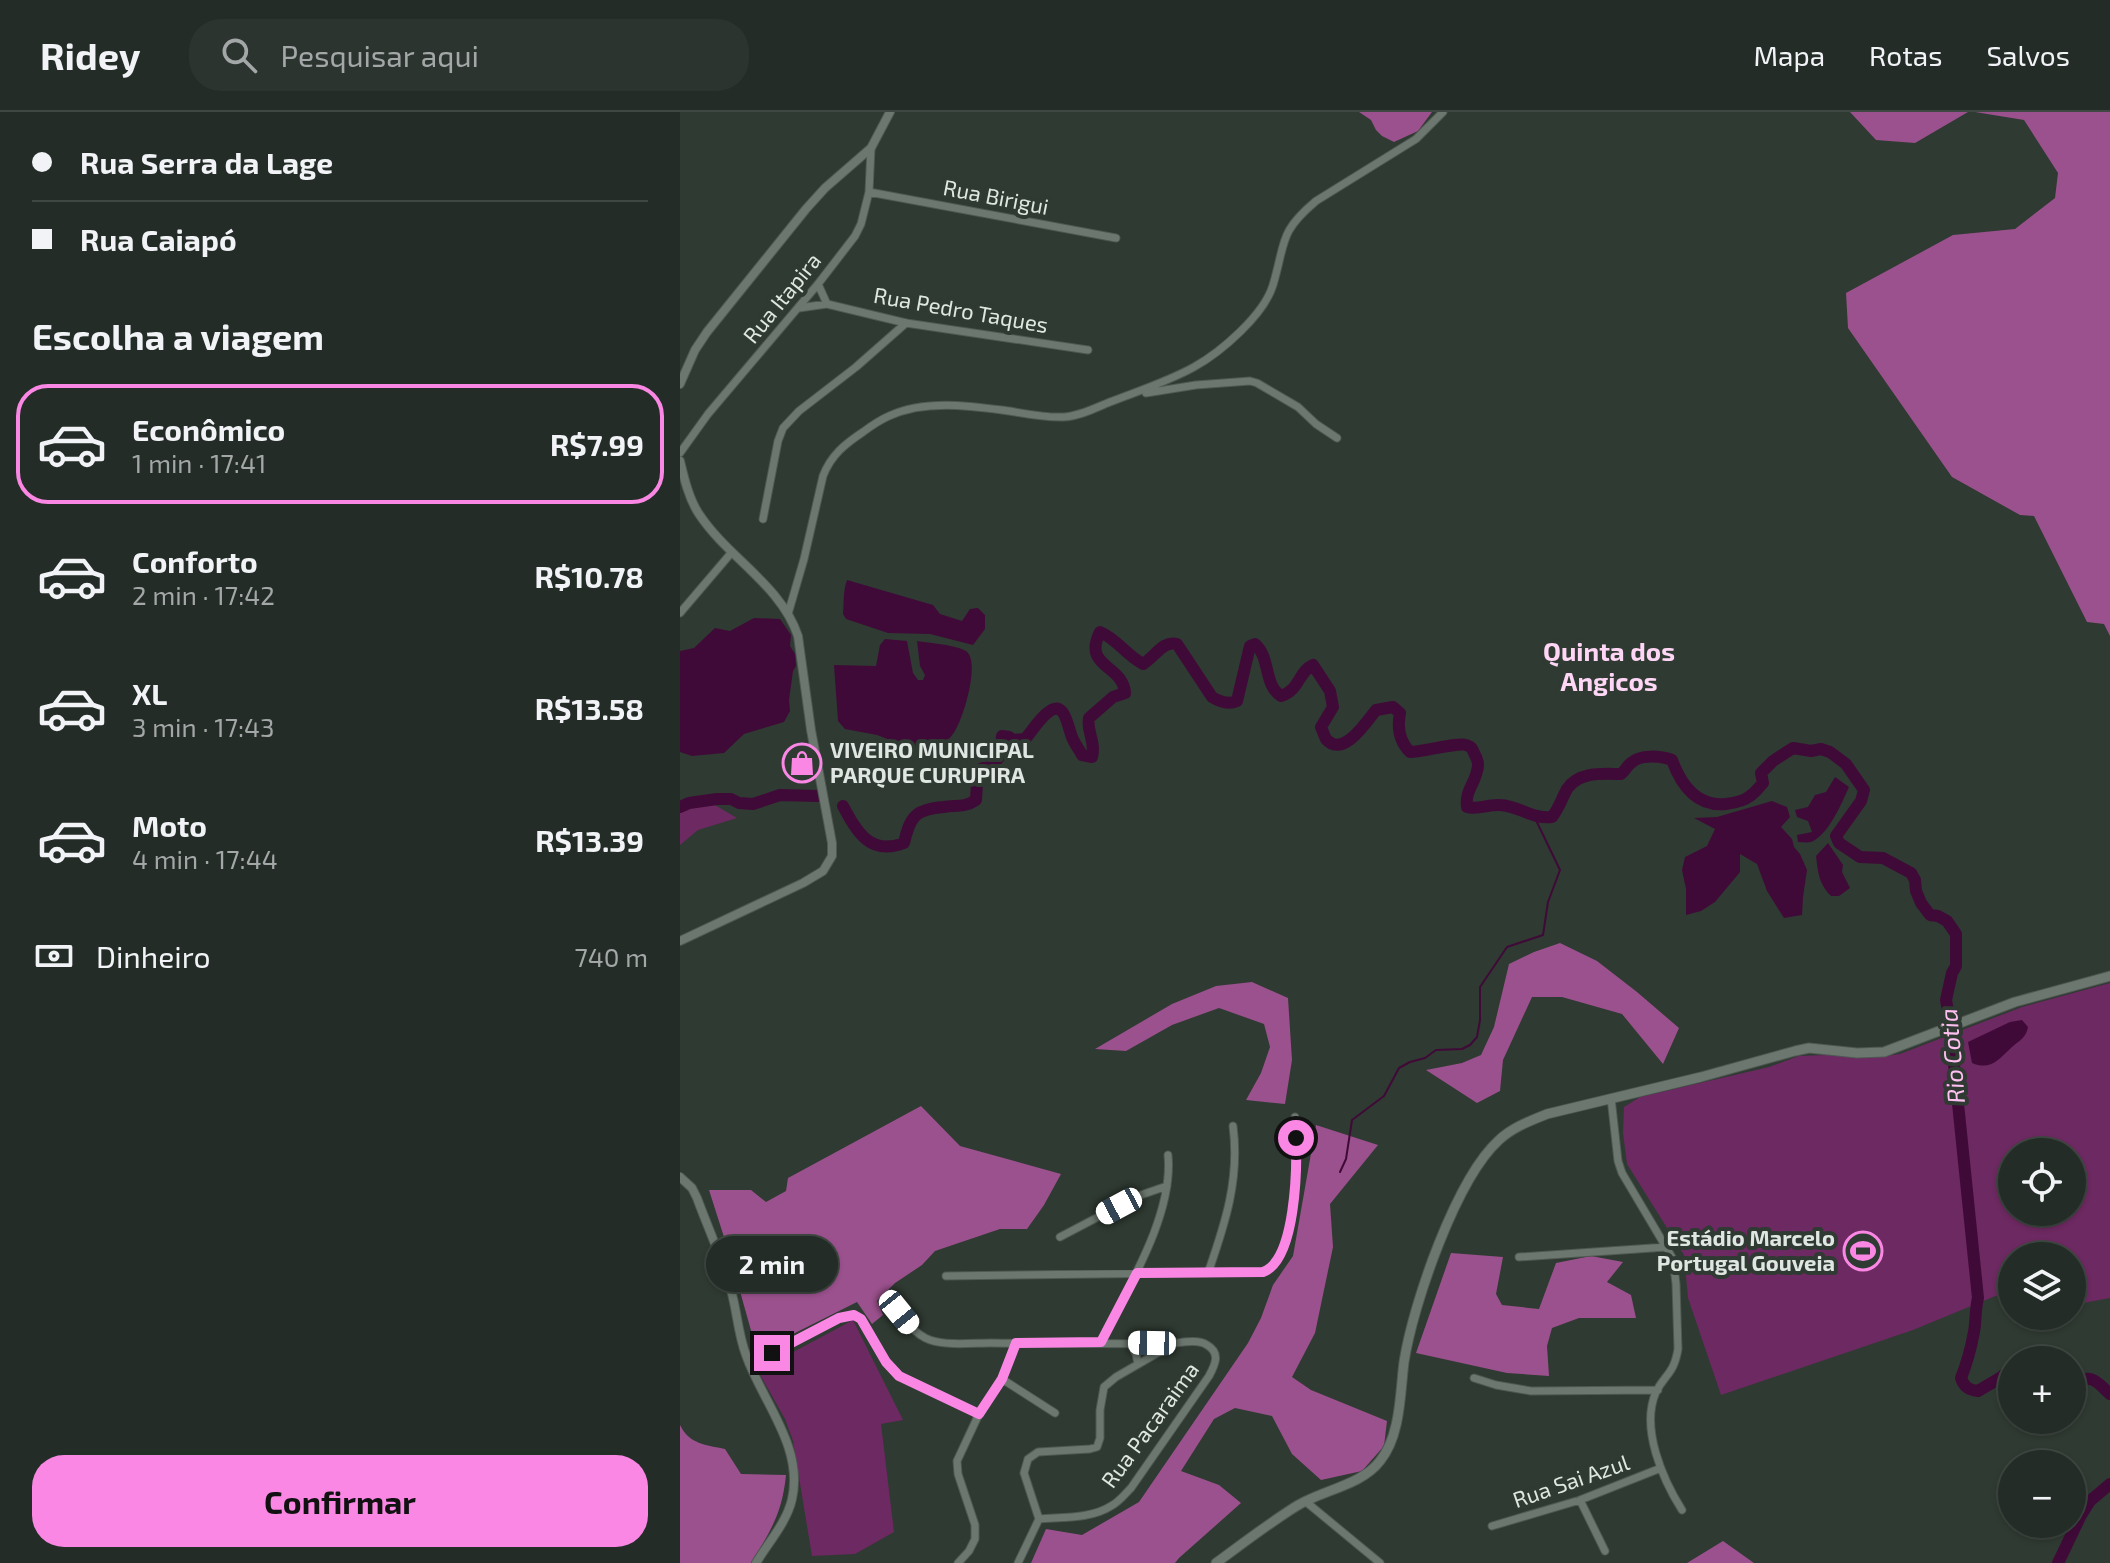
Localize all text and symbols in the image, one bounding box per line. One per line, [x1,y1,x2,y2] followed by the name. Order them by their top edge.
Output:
[189,19,749,91] search box
[40,32,141,78] text: Ridey
[217,33,261,77] icon: search
[281,37,479,73] text: Pesquisar aqui
[1754,38,1825,72] text: Mapa
[1869,38,1942,72] text: Rotas
[1986,38,2070,72] text: Salvos
[80,144,333,180] text: Rua Serra da Lage
[941,173,1051,219] street label: Rua Birigui
[80,221,237,257] text: Rua Caiapó
[737,247,825,348] street label: Rua Itapira
[872,281,1050,337] street label: Rua Pedro Taques
[32,314,324,357] text: Escolha a viagem
[36,408,108,480] icon: car
[132,411,285,447] text: Econômico
[550,426,644,462] text: R$7.99
[132,447,266,478] text: 1 min · 17:41
[36,540,108,612] icon: car
[132,543,258,579] text: Conforto
[534,558,644,594] text: R$10.78
[132,579,275,610] text: 2 min · 17:42
[1543,635,1675,696] district label: Quinta dos Angicos
[36,672,108,744] icon: car
[132,675,167,711] text: XL
[535,690,644,726] text: R$13.58
[132,711,275,742] text: 3 min · 17:43
[830,736,1034,788] place label: VIVEIRO MUNICIPAL PARQUE CURUPIRA
[781,742,823,784] shop icon: VIVEIRO MUNICIPAL PARQUE CURUPIRA
[36,804,108,876] icon: car
[132,807,207,843] text: Moto
[535,822,644,858] text: R$13.39
[132,843,278,874] text: 4 min · 17:44
[32,934,76,978] icon: cash
[96,938,210,974] text: Dinheiro
[574,941,648,972] text: 740 m
[1933,1007,1970,1105] water label: Rio Cotia
[1278,1120,1314,1156] route start
[1998,1138,2086,1538] map controls
[1998,1138,2086,1226] button: locate
[1092,1184,1146,1228] car
[1657,1224,1835,1275] place label: Estádio Marcelo Portugal Gouveia
[1842,1230,1884,1272] sports icon: Estádio Marcelo Portugal Gouveia
[706,1237,838,1293] callout: 2 min
[1998,1242,2086,1330] button: layers
[739,1248,805,1279] text: 2 min
[875,1286,923,1338] car
[1128,1331,1176,1355] car
[754,1335,790,1371] route end
[1998,1346,2086,1434] button: +
[1095,1357,1203,1492] street label: Rua Pacaraima
[1509,1448,1633,1512] street label: Rua Sai Azul
[1998,1450,2086,1538] button: −
[32,1455,648,1547] button: Confirmar

